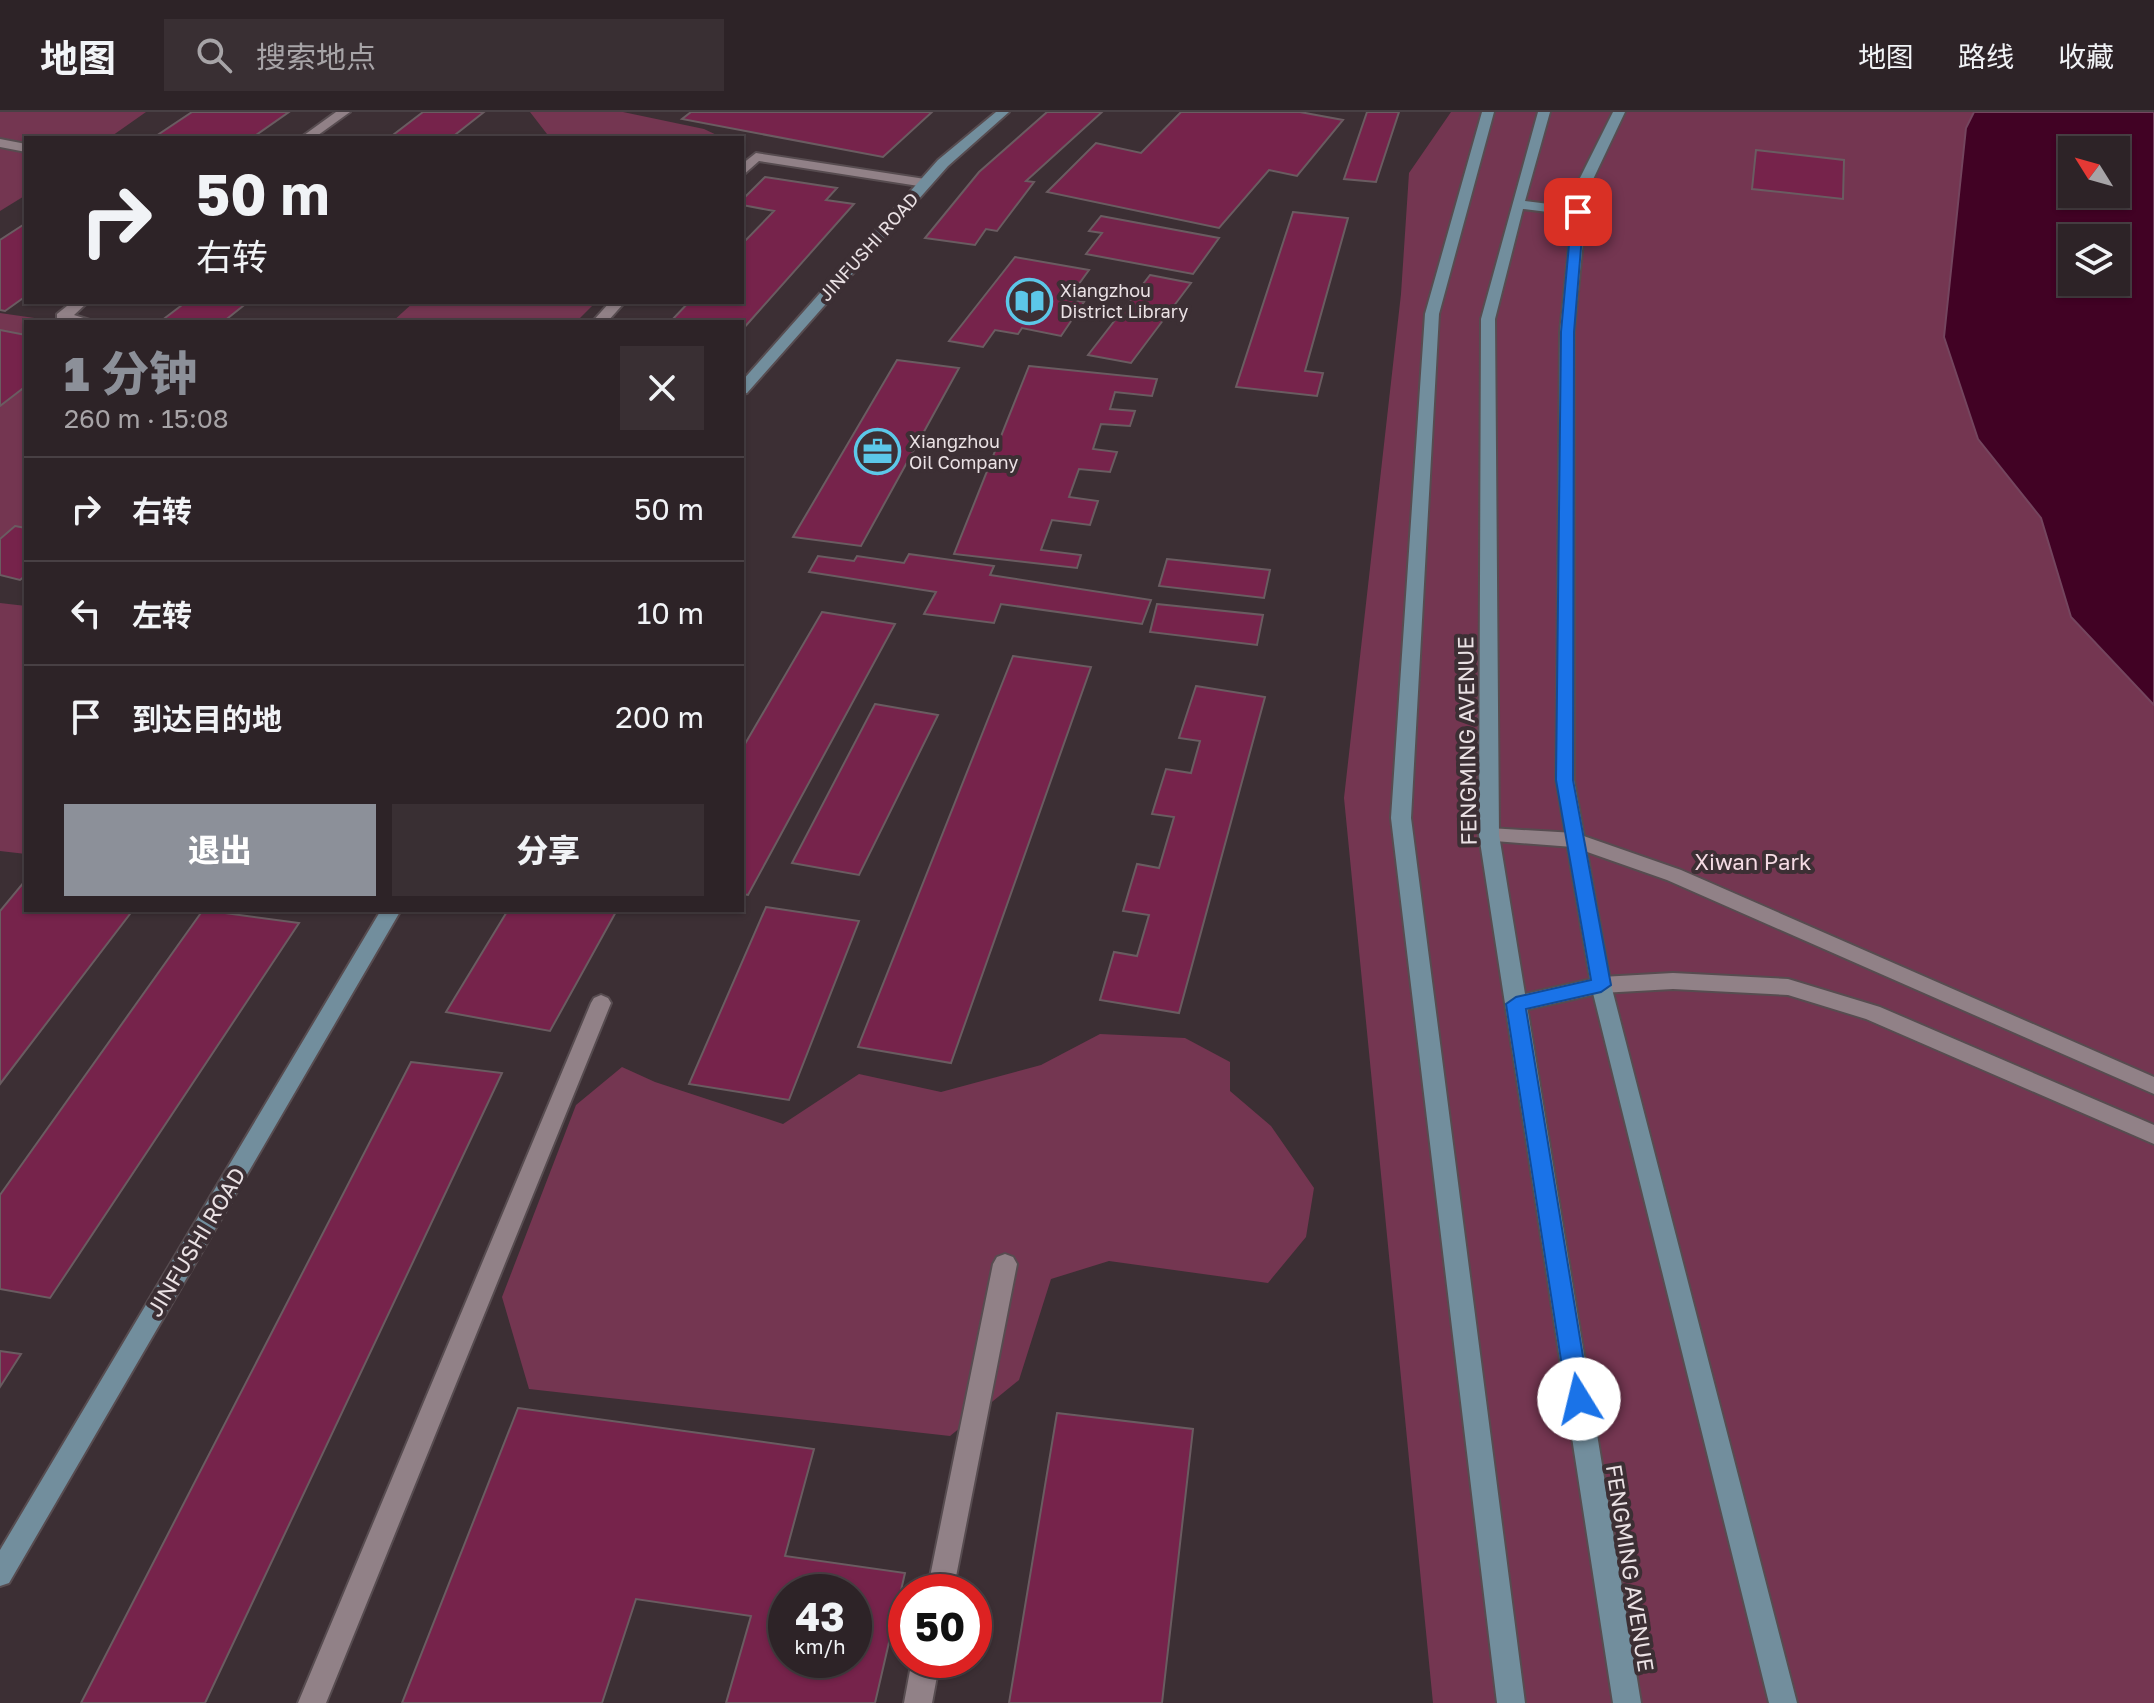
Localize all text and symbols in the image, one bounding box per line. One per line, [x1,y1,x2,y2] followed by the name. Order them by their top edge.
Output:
[164,19,724,91] search box
[192,33,236,77] icon: search
[40,35,116,80] text: 地图
[256,39,376,75] text: 搜索地点
[1858,40,1914,73] text: 地图
[1958,40,2014,73] text: 路线
[2058,40,2114,73] text: 收藏
[2058,136,2130,208] north arrow
[2058,136,2130,296] map controls
[196,160,330,227] text: 50 m
[64,168,168,272] icon: right
[1544,178,1612,246] pin
[814,188,923,305] street label: JINFUSHI ROAD
[1556,190,1600,234] icon: arrive
[2058,224,2130,296] button: layers
[196,235,268,278] text: 右转
[1005,277,1053,325] library icon: Xiangzhou District Library
[1060,279,1188,322] place label: Xiangzhou District Library
[64,344,197,402] text: 1 分钟
[620,346,704,430] button: close
[64,403,229,434] text: 260 m · 15:08
[854,428,902,476] office icon: Xiangzhou Oil Company
[909,430,1018,473] place label: Xiangzhou Oil Company
[64,487,108,531] icon: right
[634,491,704,527] text: 50 m
[132,493,192,529] text: 右转
[64,591,108,635] icon: left
[637,595,704,631] text: 10 m
[132,597,192,633] text: 左转
[1451,636,1482,846] street label: FENGMING AVENUE
[64,695,108,739] icon: arrive
[615,699,704,735] text: 200 m
[132,701,282,737] text: 到达目的地
[64,804,376,896] button: 退出
[392,804,704,896] button: 分享
[1695,848,1811,875] park label: Xiwan Park
[140,1162,251,1321] street label: JINFUSHI ROAD
[1537,1357,1621,1441] position arrow
[1601,1462,1660,1673] street label: FENGMING AVENUE
[888,1574,992,1678] speed limit sign: 50
[795,1592,845,1640] text: 43
[795,1634,845,1658] text: km/h

